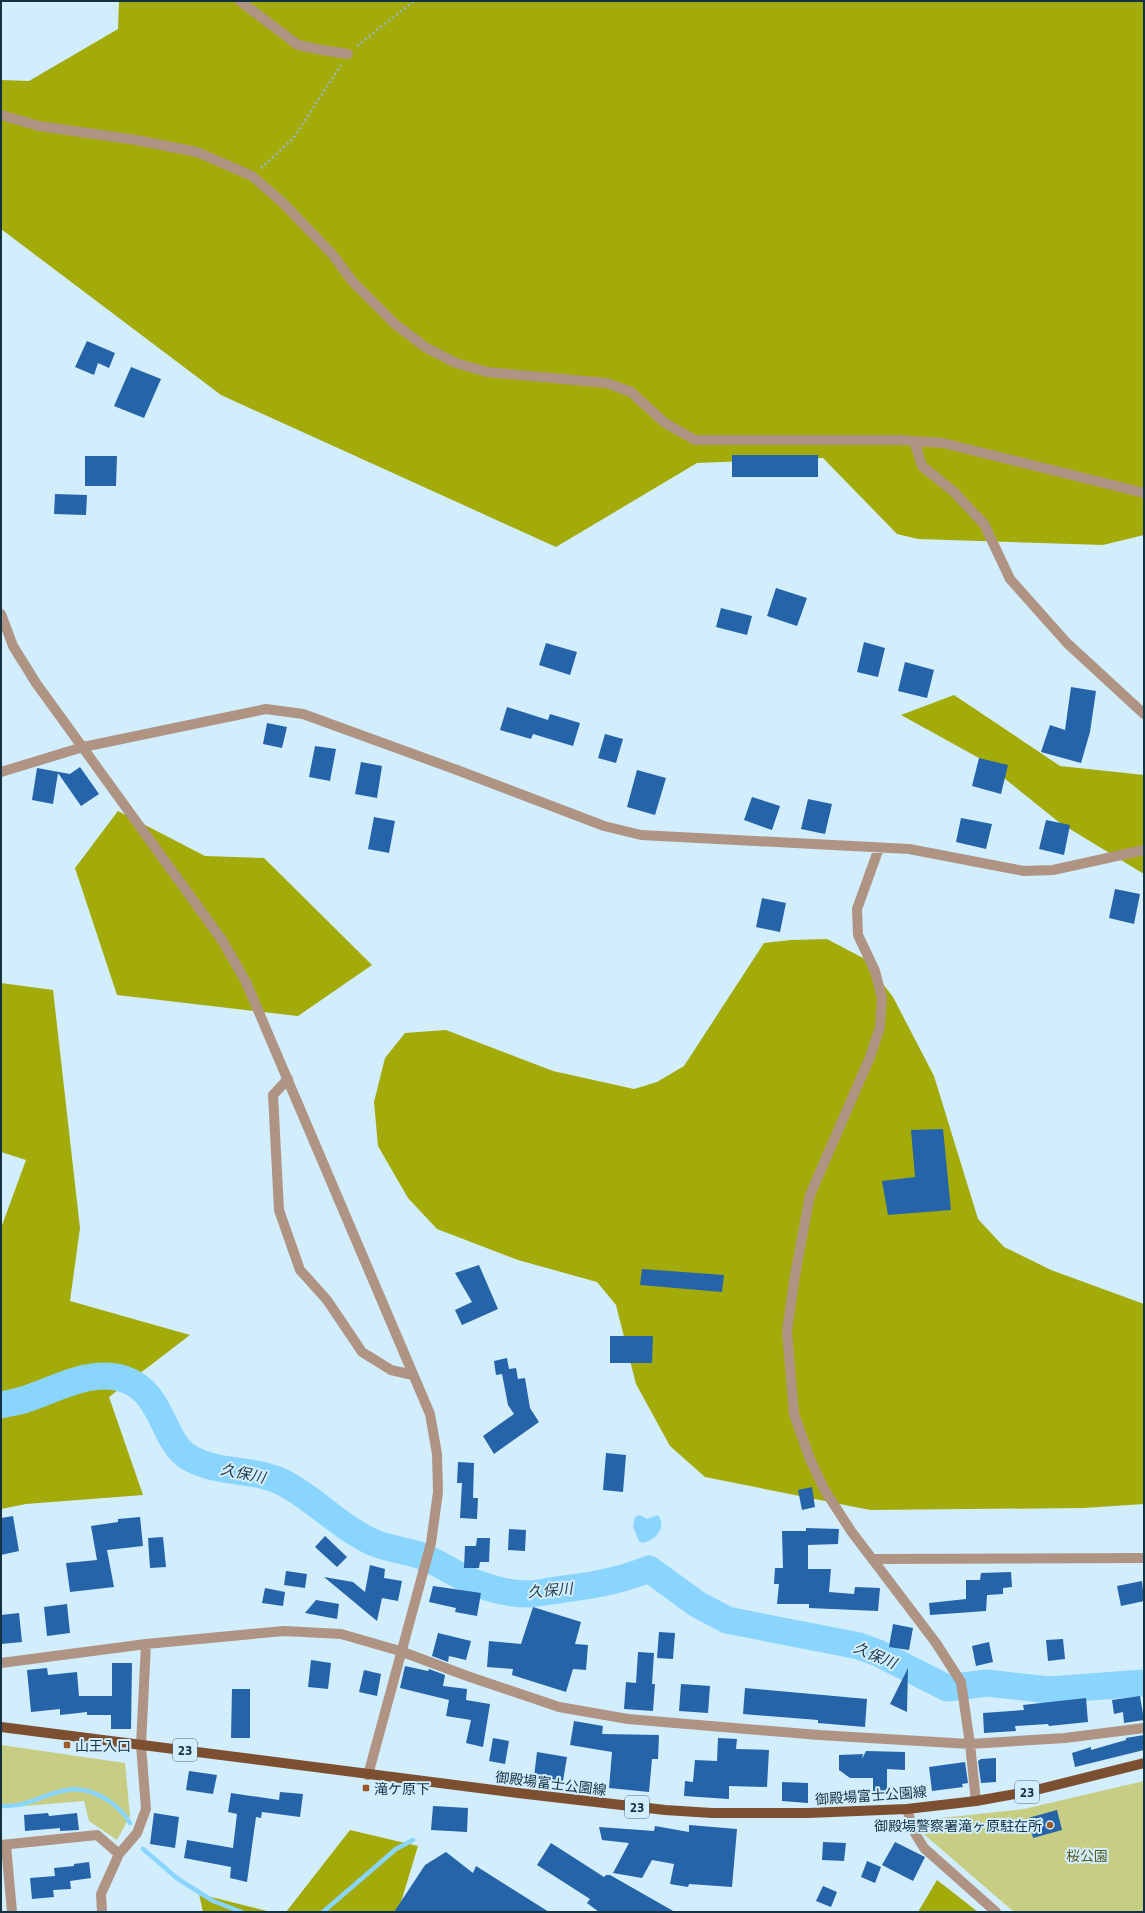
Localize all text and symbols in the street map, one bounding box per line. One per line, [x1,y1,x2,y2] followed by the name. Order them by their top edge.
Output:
[219,1457,269,1489] water label: 久保川
[527,1576,575,1603] water label: 久保川
[850,1636,902,1675] water label: 久保川
[75,1735,131,1756] place label: 山王入口
[173,1739,197,1761] road number: 23
[62,1740,72,1750] marker: 山王入口
[494,1766,608,1800] street label: 御殿場富士公園線
[374,1778,430,1799] place label: 滝ケ原下
[814,1781,928,1809] street label: 御殿場富士公園線
[1015,1781,1039,1803] road number: 23
[361,1783,371,1793] marker: 滝ケ原下
[625,1796,649,1818] road number: 23
[874,1815,1042,1836] place label: 御殿場警察署滝ヶ原駐在所
[1045,1820,1055,1830] marker: 御殿場警察署滝ヶ原駐在所
[1066,1845,1108,1866] park label: 桜公園

